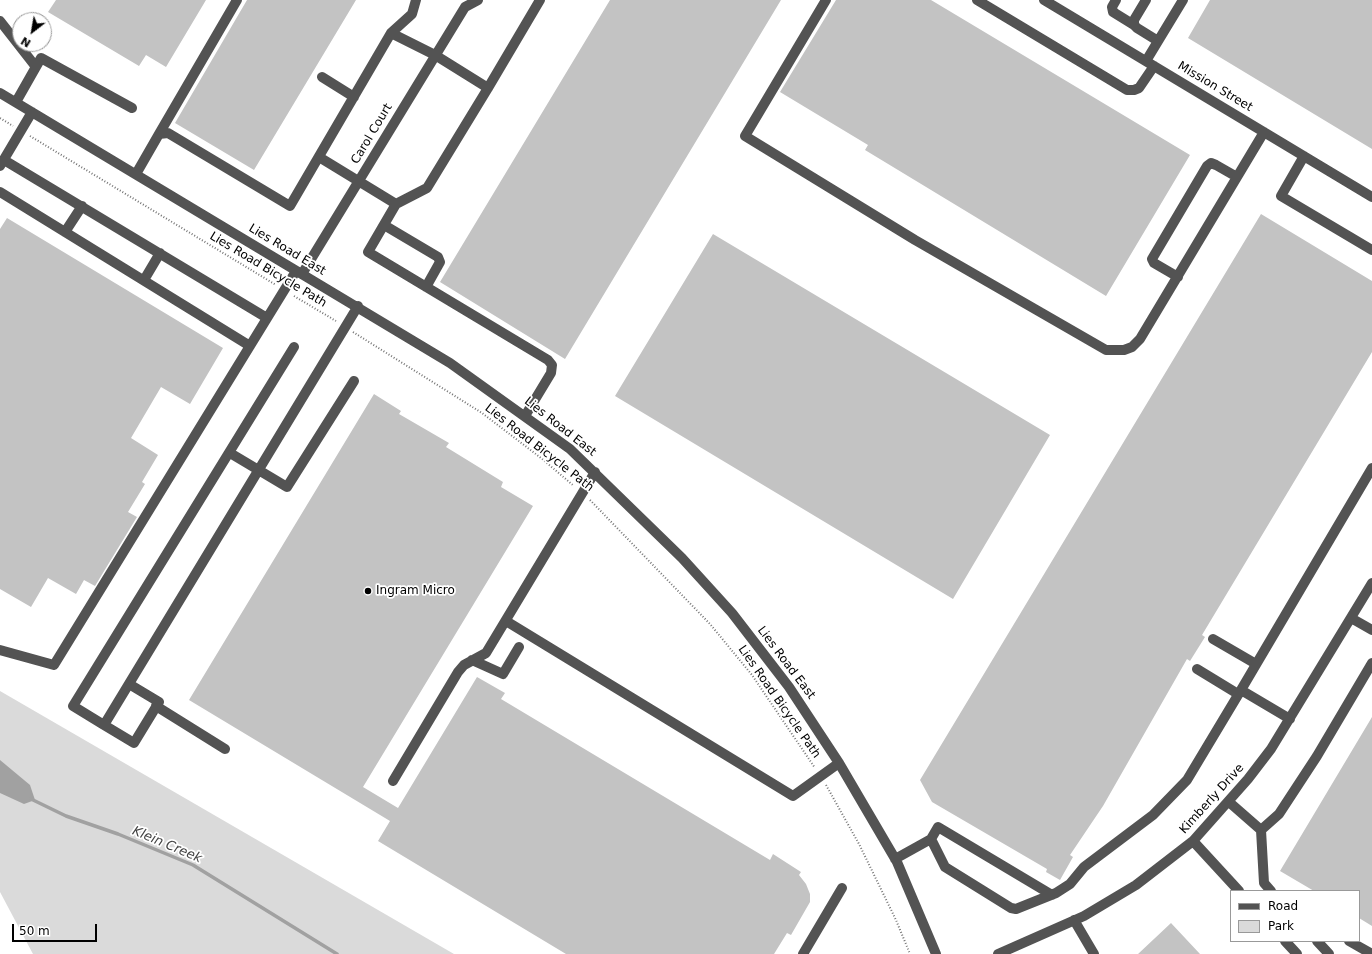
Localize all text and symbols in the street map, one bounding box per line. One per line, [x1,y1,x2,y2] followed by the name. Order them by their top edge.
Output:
[12,12,52,52] north arrow
[19,34,33,50] text: N
[1175,59,1255,115] street label: Mission Street
[348,101,396,167] street label: Carol Court
[246,221,328,279] street label: Lies Road East
[207,229,329,311] street label: Lies Road Bicycle Path
[521,394,599,460] street label: Lies Road East
[482,401,596,495] street label: Lies Road Bicycle Path
[376,584,455,598] place label: Ingram Micro
[363,586,373,596] marker: Ingram Micro
[754,624,818,702] street label: Lies Road East
[735,643,823,761] street label: Lies Road Bicycle Path
[1177,761,1247,837] street label: Kimberly Drive
[130,823,204,867] water label: Klein Creek
[1230,890,1360,942] legend
[1268,899,1298,913] text: Road
[14,916,99,942] scale bar
[1268,919,1294,933] text: Park
[19,924,50,938] text: 50 m

